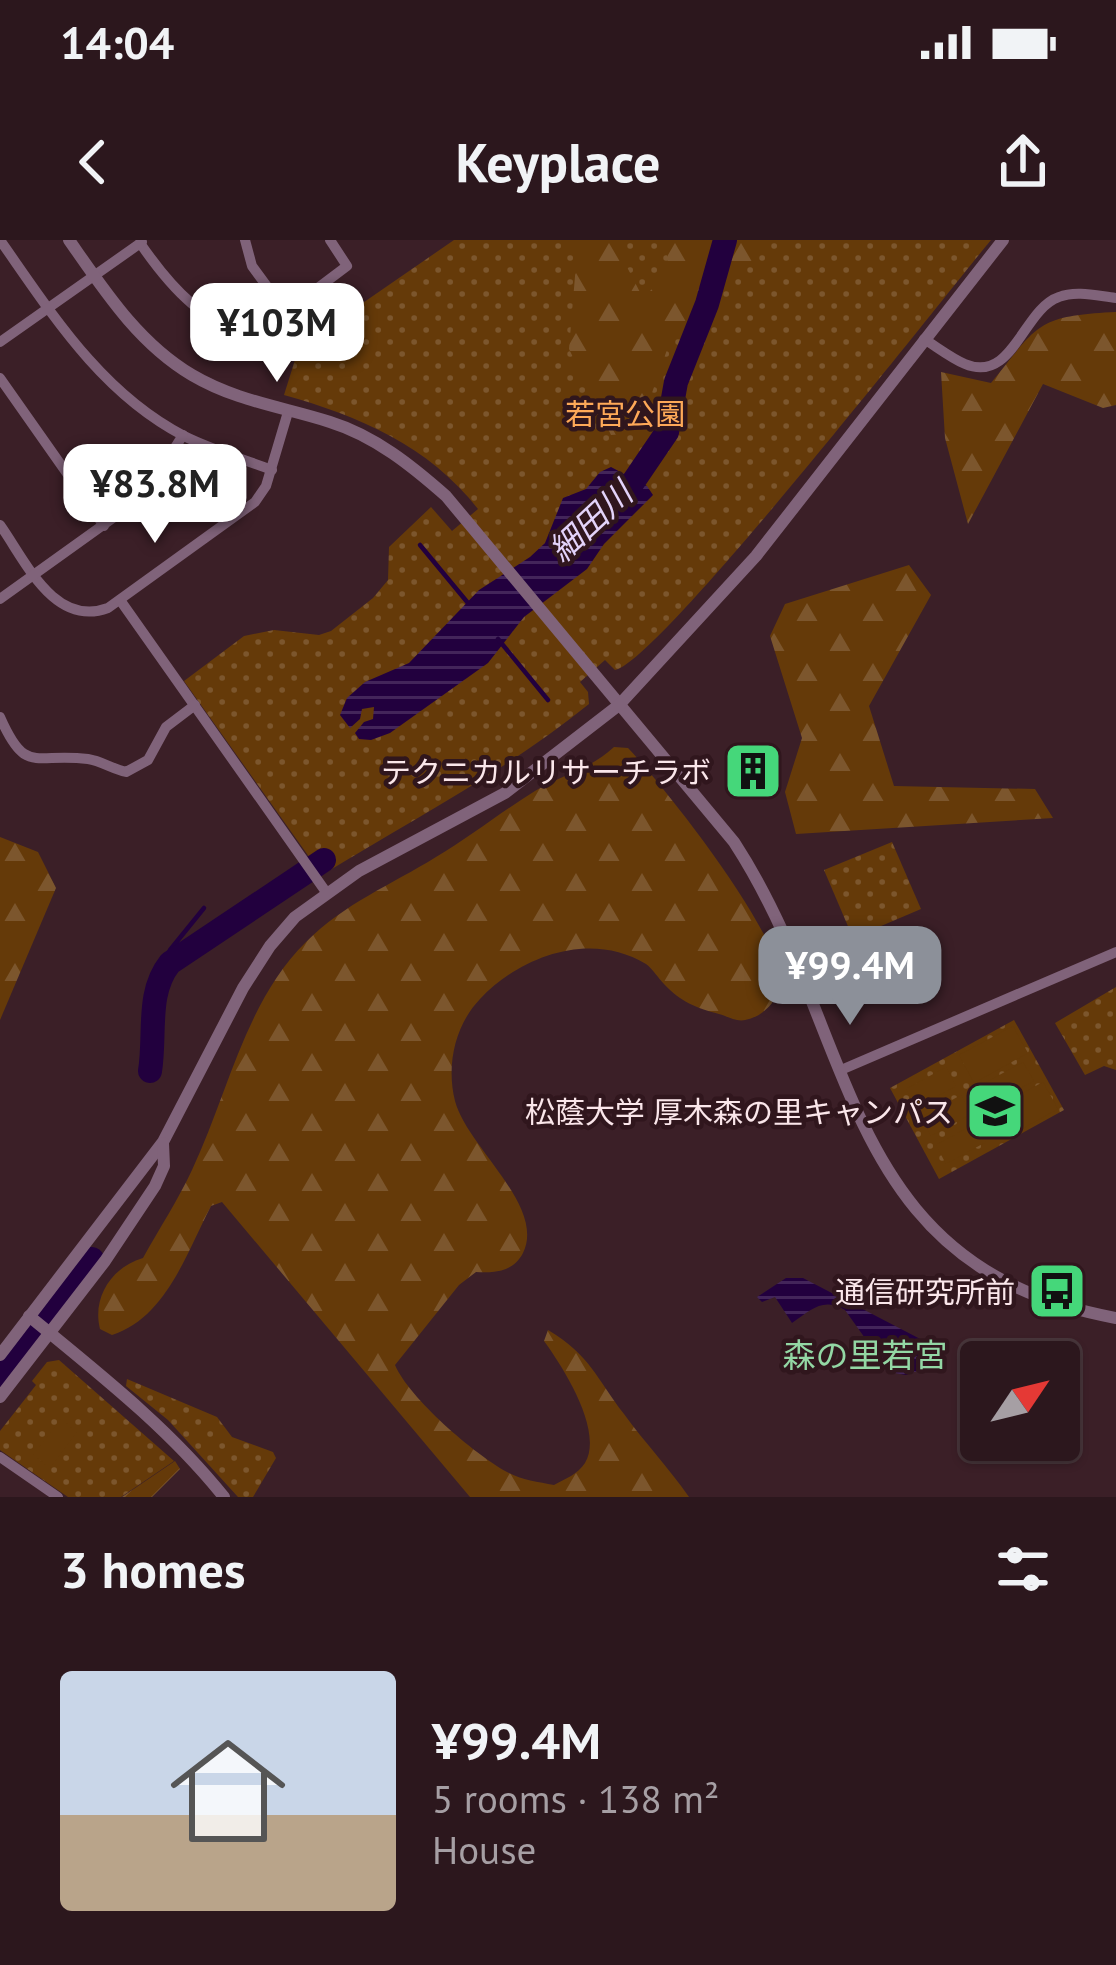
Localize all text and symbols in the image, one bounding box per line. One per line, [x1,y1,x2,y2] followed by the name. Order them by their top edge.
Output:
[60,13,174,71] text: 14:04
[455,127,661,197] text: Keyplace
[60,129,126,195] icon: back
[990,129,1056,195] icon: share
[193,283,361,385] pin: ¥103M
[217,296,337,347] text: ¥103M
[565,394,685,433] park label: 若宮公園
[57,444,253,546] pin: ¥83.8M
[90,457,220,508] text: ¥83.8M
[539,469,643,570] water label: 細田川
[722,740,784,802] building icon: テクニカルリサーチラボ
[381,752,711,791] place label: テクニカルリサーチラボ
[752,926,948,1028] pin: ¥99.4M
[785,939,915,990] text: ¥99.4M
[964,1080,1026,1142] school or university icon: 松蔭大学 厚木森の里キャンパス
[525,1092,953,1131] place label: 松蔭大学 厚木森の里キャンパス
[1026,1260,1088,1322] bus stop icon: 通信研究所前
[835,1272,1015,1311] place label: 通信研究所前
[783,1333,948,1376] district label: 森の里若宮
[960,1341,1080,1461] north arrow
[960,1341,1080,1461] map controls
[60,1536,246,1602] text: 3 homes
[990,1536,1056,1602] icon: filters
[432,1707,601,1773] text: ¥99.4M
[156,1719,300,1863] icon: home
[432,1773,719,1824] text: 5 rooms · 138 m²
[432,1824,536,1875] text: House

